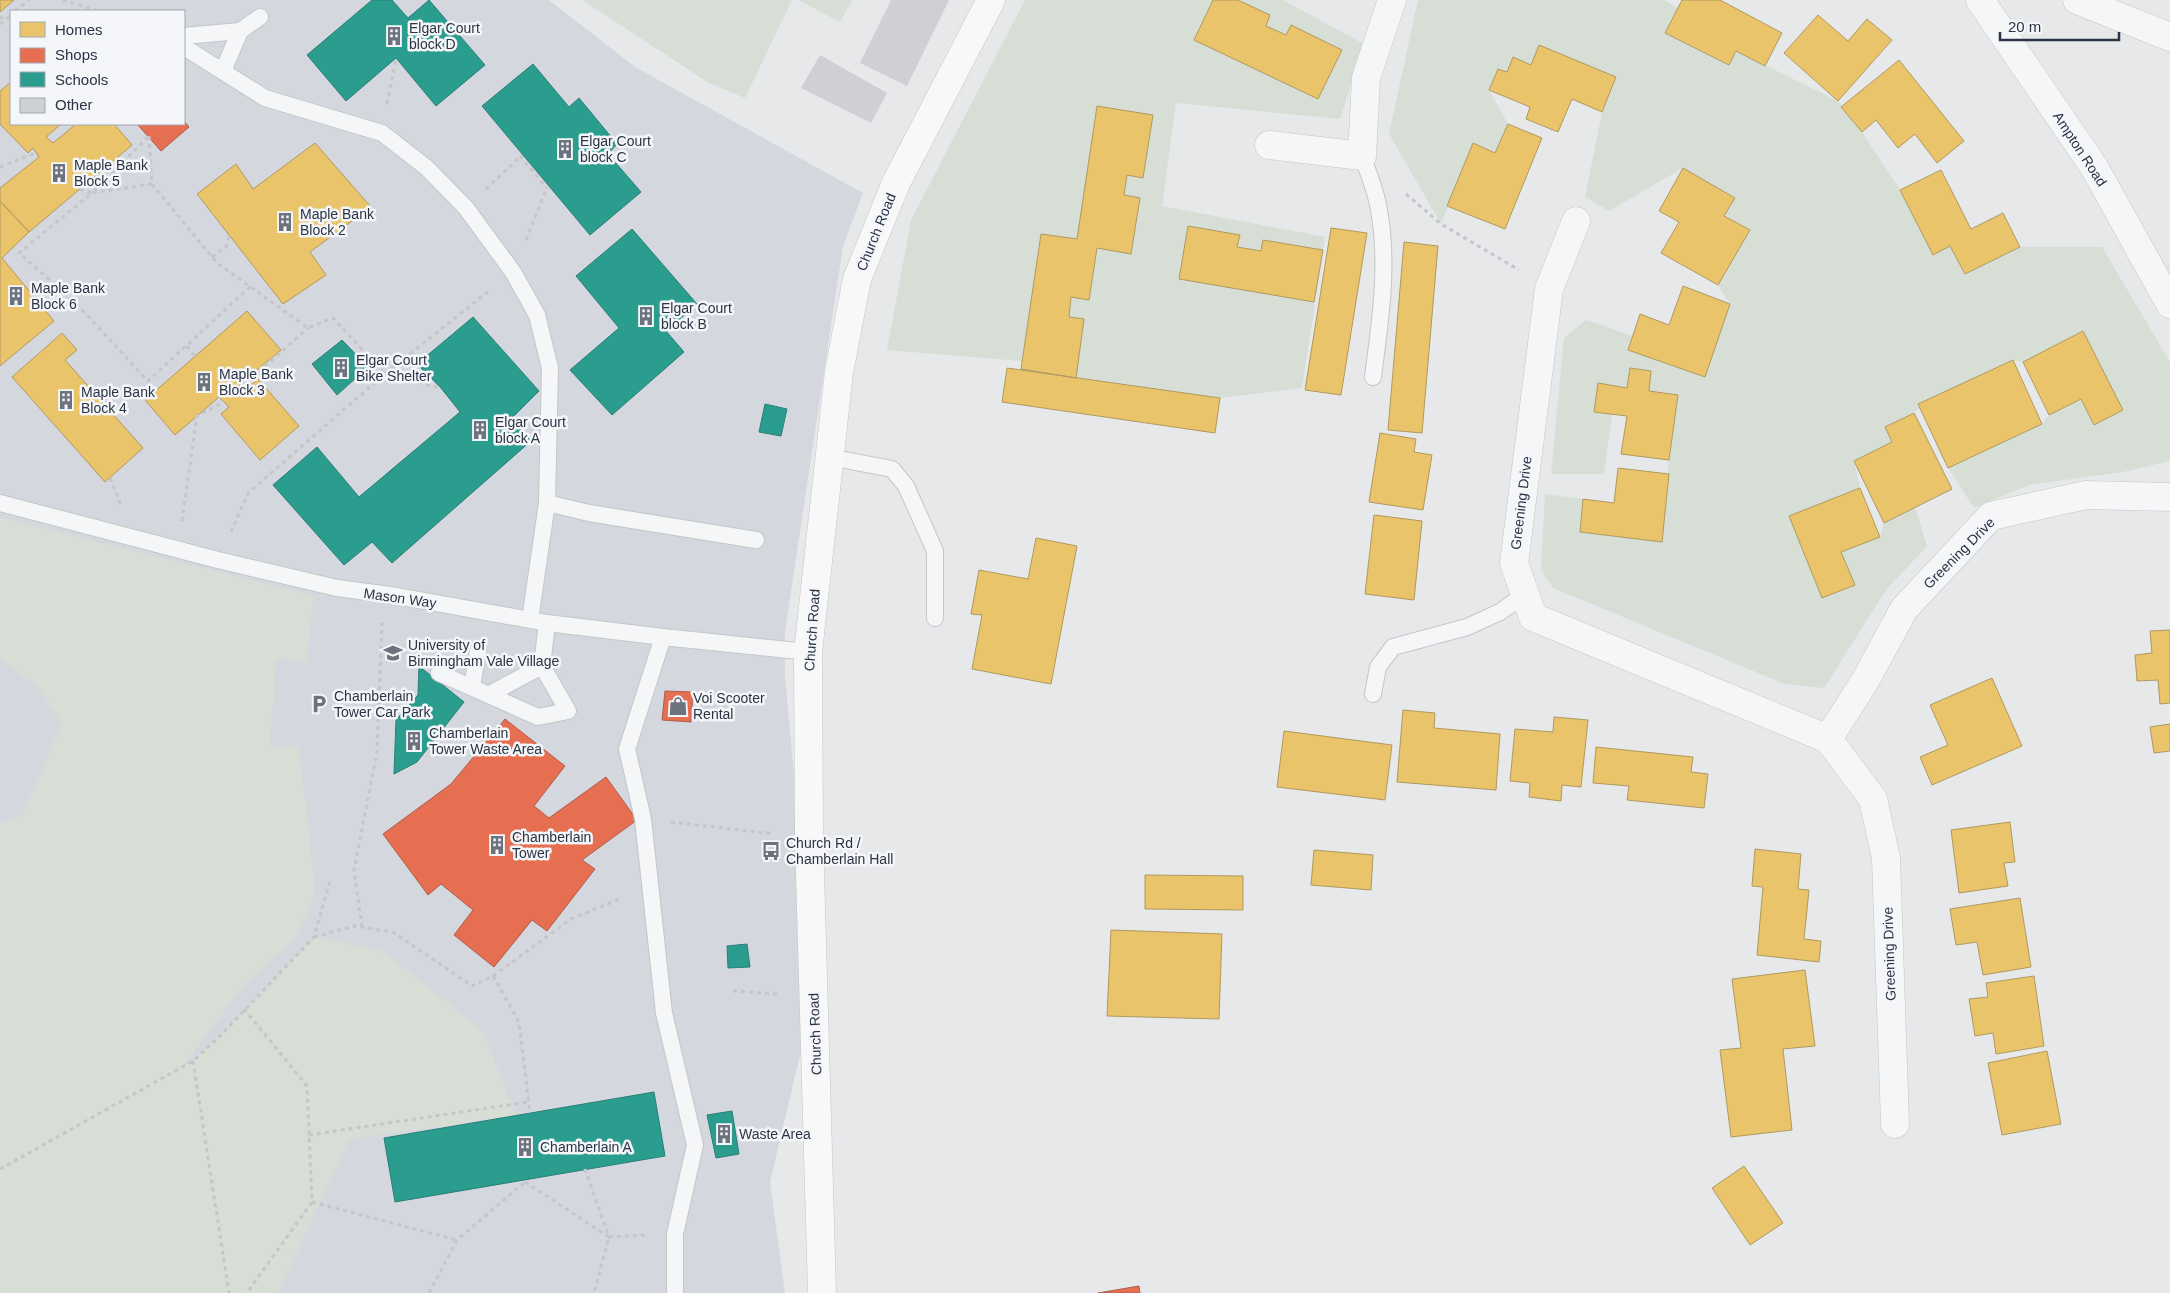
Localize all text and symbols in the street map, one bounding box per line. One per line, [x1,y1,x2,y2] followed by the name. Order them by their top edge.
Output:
[10,10,185,125] legend
[2000,10,2119,42] scale bar
[2008,18,2041,35] text: 20 m
[409,20,480,52] place label: Elgar Court block D
[55,21,103,38] text: Homes
[383,25,405,47] building icon: Elgar Court block D
[55,46,98,63] text: Shops
[55,71,108,88] text: Schools
[55,96,93,113] text: Other
[2050,109,2110,189] street label: Ampton Road
[580,133,651,165] place label: Elgar Court block C
[554,138,576,160] building icon: Elgar Court block C
[74,157,149,189] place label: Maple Bank Block 5
[48,162,70,184] building icon: Maple Bank Block 5
[853,191,899,273] street label: Church Road
[300,206,375,238] place label: Maple Bank Block 2
[274,211,296,233] building icon: Maple Bank Block 2
[31,280,106,312] place label: Maple Bank Block 6
[5,285,27,307] building icon: Maple Bank Block 6
[661,300,732,332] place label: Elgar Court block B
[635,305,657,327] building icon: Elgar Court block B
[356,352,432,384] place label: Elgar Court Bike Shelter
[330,357,352,379] building icon: Elgar Court Bike Shelter
[219,366,294,398] place label: Maple Bank Block 3
[193,371,215,393] building icon: Maple Bank Block 3
[81,384,156,416] place label: Maple Bank Block 4
[55,389,77,411] building icon: Maple Bank Block 4
[495,414,566,446] place label: Elgar Court block A
[469,419,491,441] building icon: Elgar Court block A
[1507,455,1535,551] street label: Greening Drive
[1920,514,1998,592] street label: Greening Drive
[363,585,437,611] street label: Mason Way
[801,588,823,672] street label: Church Road
[408,637,559,669] place label: University of Birmingham Vale Village
[382,642,404,664] school or university icon: University of Birmingham Vale Village
[334,688,431,720] place label: Chamberlain Tower Car Park
[693,690,765,722] place label: Voi Scooter Rental
[308,693,330,715] parking icon: Chamberlain Tower Car Park
[667,695,689,717] shop icon: Voi Scooter Rental
[429,725,542,757] place label: Chamberlain Tower Waste Area
[403,730,425,752] building icon: Chamberlain Tower Waste Area
[512,829,591,861] place label: Chamberlain Tower
[486,834,508,856] building icon: Chamberlain Tower
[786,835,893,867] place label: Church Rd / Chamberlain Hall
[760,840,782,862] bus stop icon: Church Rd / Chamberlain Hall
[1879,906,1899,1001] street label: Greening Drive
[806,992,824,1076] street label: Church Road
[713,1123,735,1145] building icon: Waste Area
[739,1126,811,1142] place label: Waste Area
[514,1136,536,1158] building icon: Chamberlain A
[540,1139,632,1155] place label: Chamberlain A

